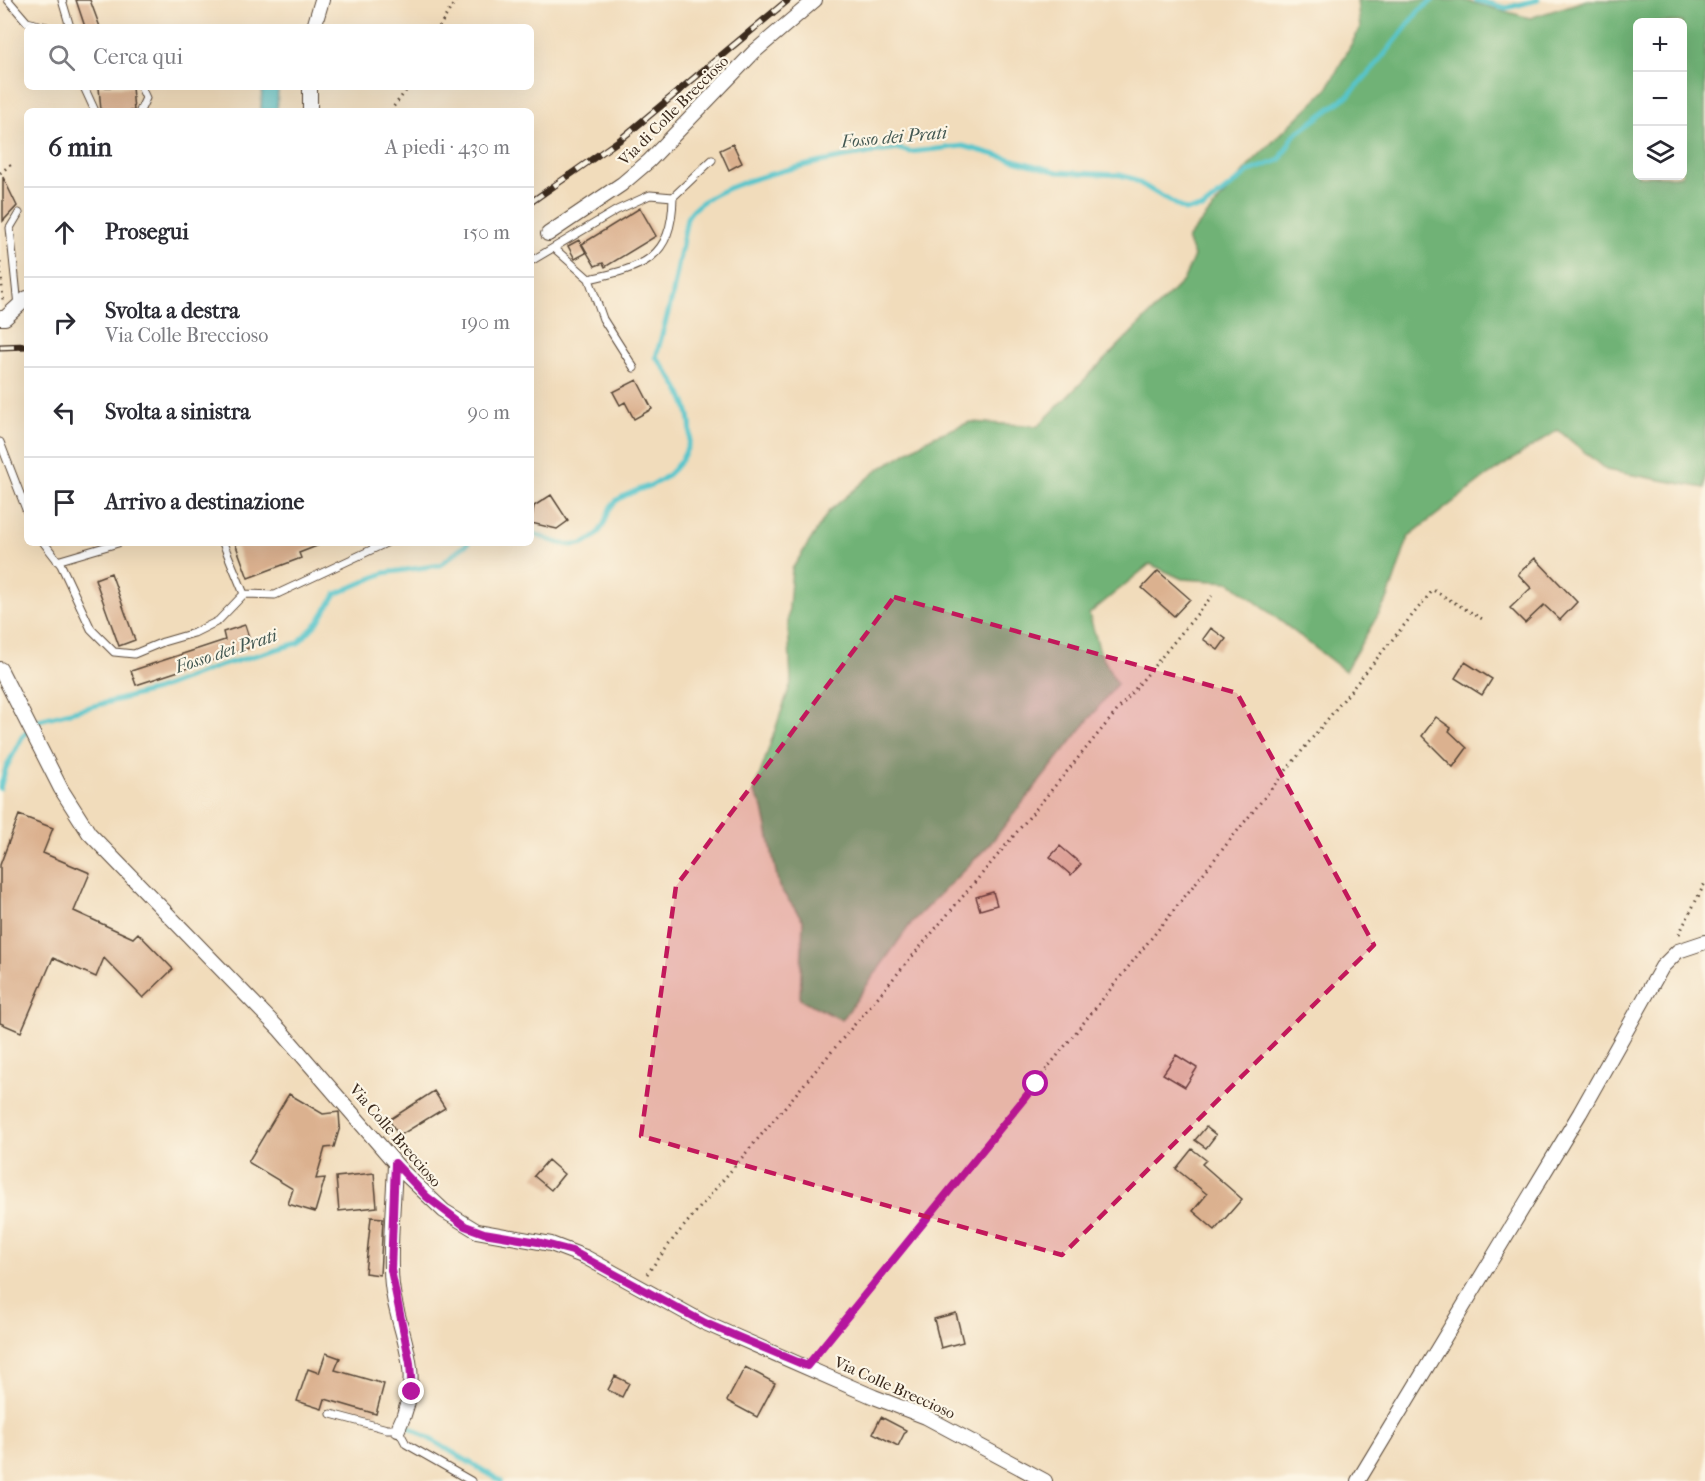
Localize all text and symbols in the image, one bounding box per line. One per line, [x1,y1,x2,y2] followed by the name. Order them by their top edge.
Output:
[1633,18,1687,180] map controls
[1633,18,1687,72] button: +
[24,24,534,90] search box
[45,41,78,74] icon: search
[93,44,183,70] text: Cerca qui
[614,51,732,170] street label: Via di Colle Breccioso
[1633,72,1687,126] button: −
[839,122,950,153] water label: Fosso dei Prati
[1633,126,1687,180] button: layers
[48,132,112,163] text: 6 min
[385,136,510,159] text: A piedi · 430 m
[48,216,81,249] icon: ahead
[105,219,189,245] text: Prosegui
[462,221,510,244] text: 150 m
[105,298,239,324] text: Svolta a destra
[48,306,81,339] icon: right
[460,311,510,334] text: 190 m
[105,324,268,347] text: Via Colle Breccioso
[48,396,81,429] icon: left
[105,399,250,425] text: Svolta a sinistra
[468,401,510,424] text: 90 m
[48,486,81,519] icon: arrive
[105,489,304,515] text: Arrivo a destinazione
[172,625,282,678] water label: Fosso dei Prati
[1022,1070,1048,1096] route start
[345,1079,446,1191] street label: Via Colle Breccioso
[830,1352,958,1423] street label: Via Colle Breccioso
[398,1378,424,1404] route end

